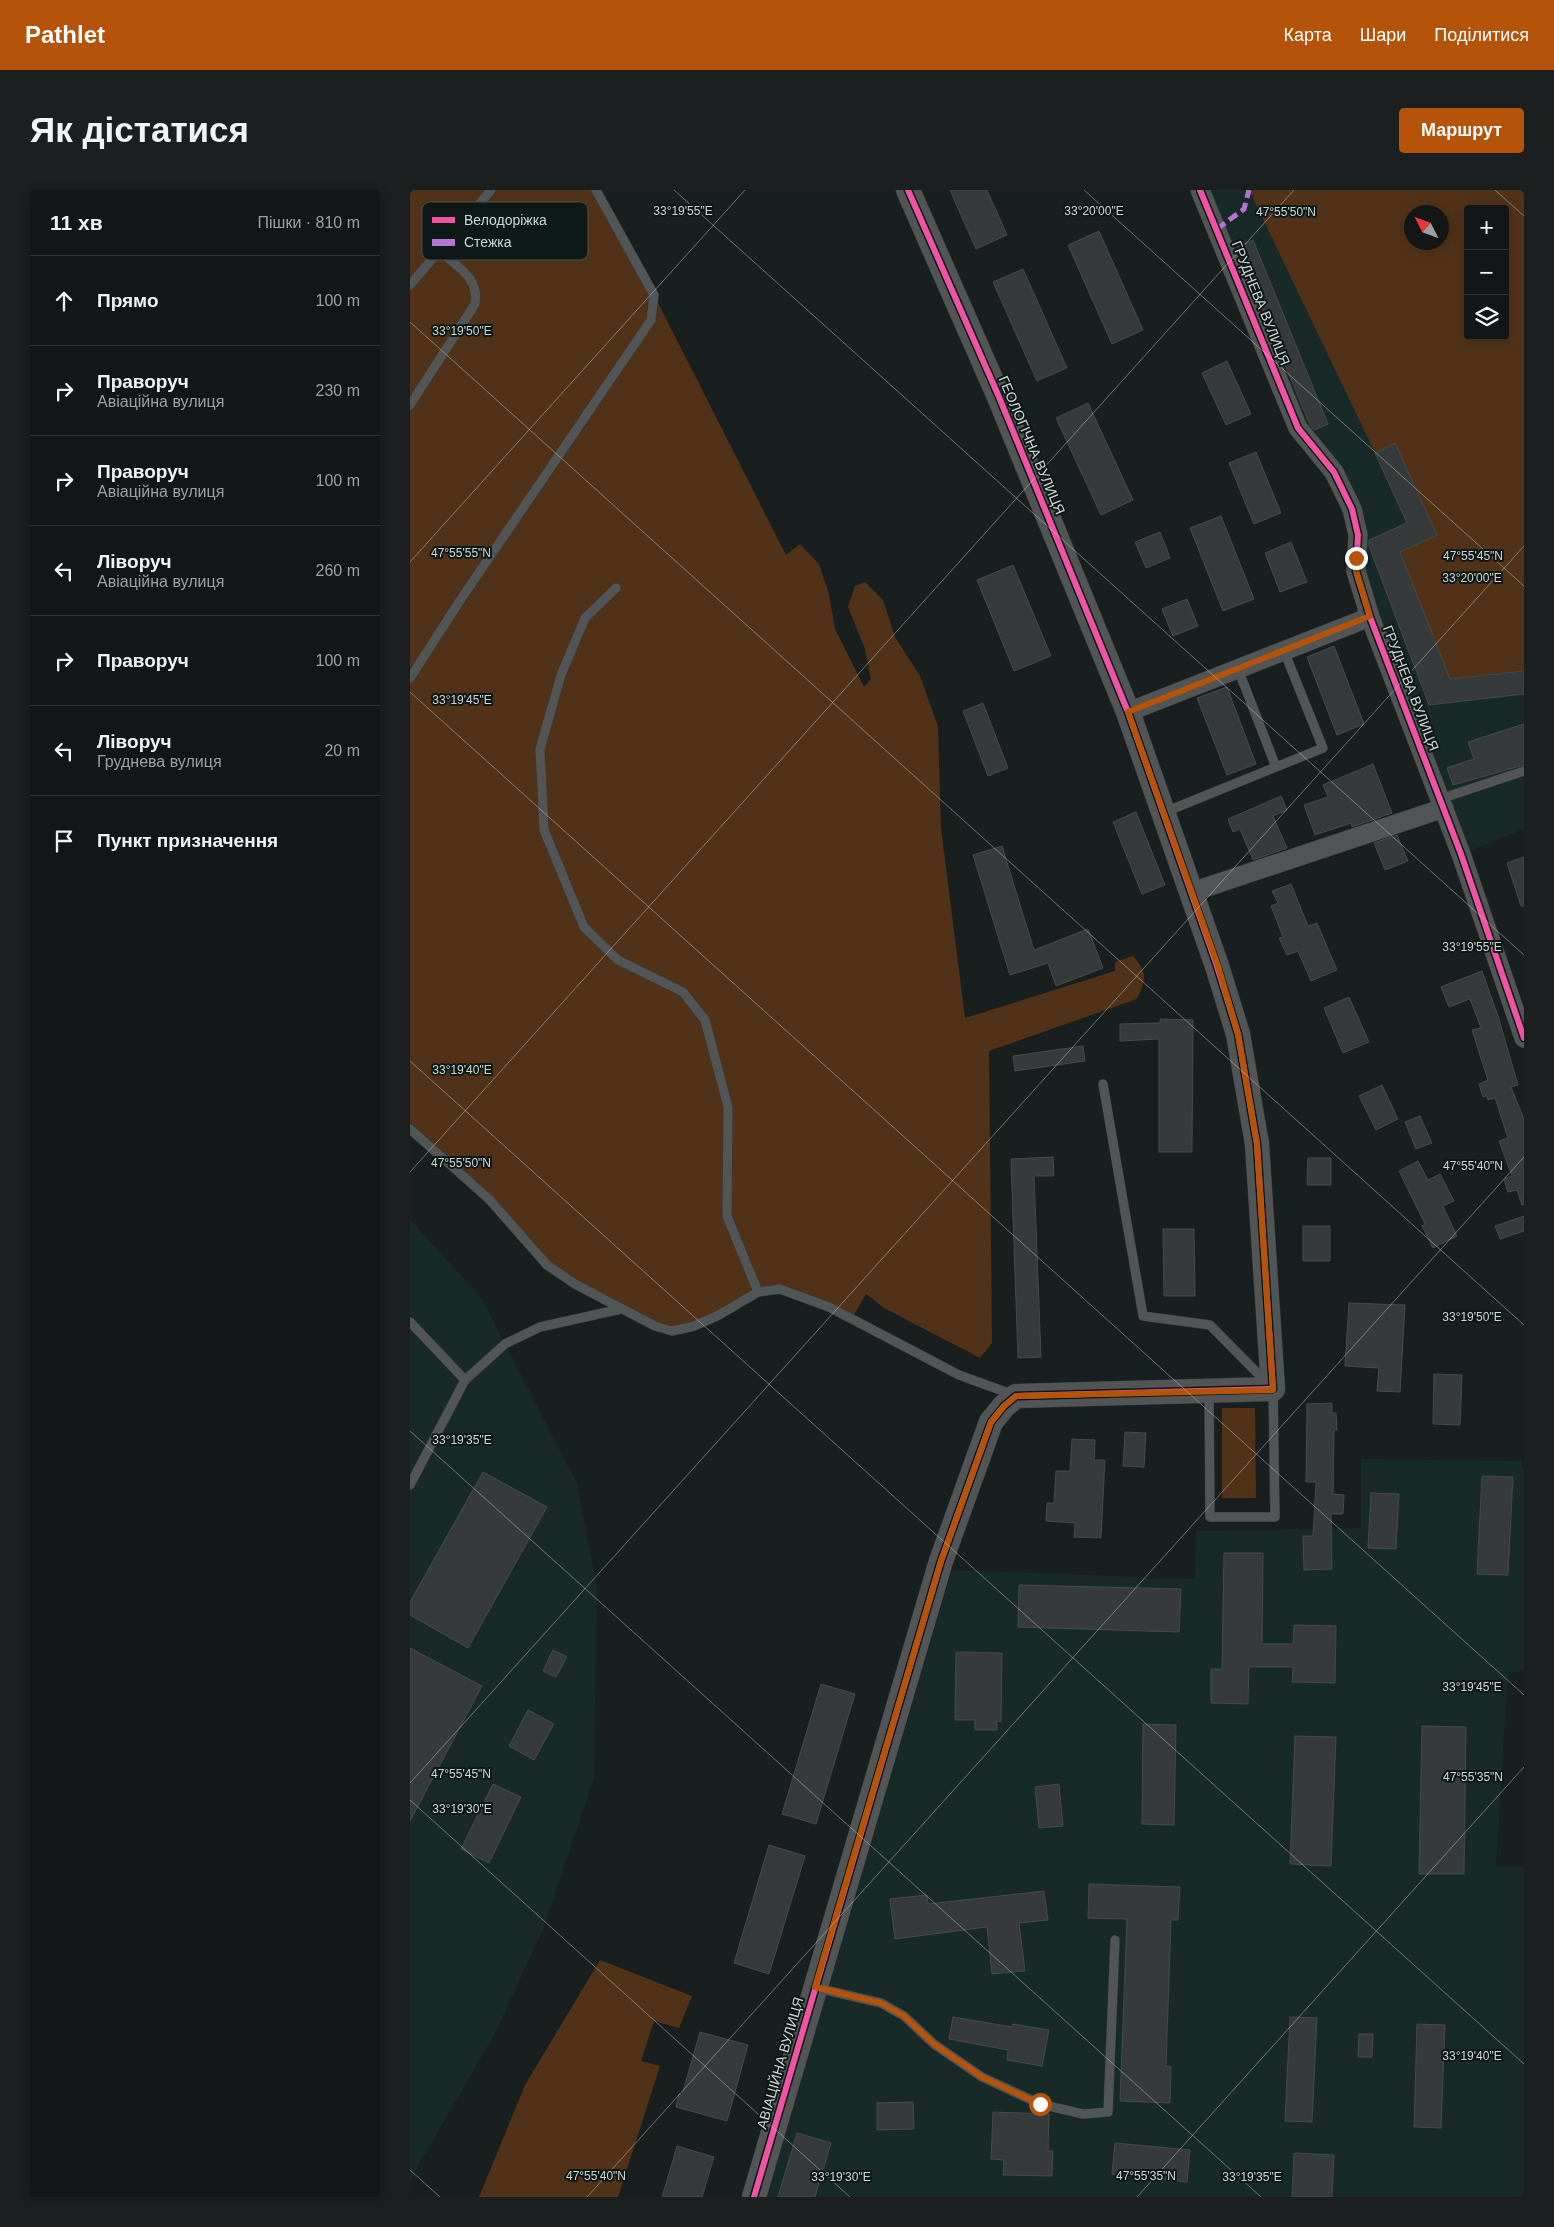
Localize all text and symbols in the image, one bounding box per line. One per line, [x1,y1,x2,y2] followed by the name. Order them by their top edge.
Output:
[25,21,105,48] text: Pathlet
[1284,25,1332,45] text: Карта
[1360,25,1406,45] text: Шари
[1434,25,1529,45] text: Поділитися
[1399,108,1524,153] button: Маршрут
[30,110,249,149] text: Як дістатися
[422,202,588,260] legend
[653,204,713,218] text: 33°19'55"E
[1064,204,1124,218] text: 33°20'00"E
[1256,205,1316,219] text: 47°55'50"N
[1404,205,1449,250] north arrow
[1464,205,1509,340] map controls
[1464,205,1509,250] button: +
[50,211,103,234] text: 11 хв
[464,212,547,228] text: Велодоріжка
[257,214,360,231] text: Пішки · 810 m
[464,234,512,250] text: Стежка
[1229,238,1293,368] street label: ГРУДНЕВА ВУЛИЦЯ
[1464,250,1509,295] button: −
[50,287,78,315] icon: ahead
[97,290,159,311] text: Прямо
[316,292,360,309] text: 100 m
[1464,295,1509,340] button: layers
[432,324,492,338] text: 33°19'50"E
[97,371,189,392] text: Праворуч
[996,373,1068,517] street label: ГЕОЛОГІЧНА ВУЛИЦЯ
[50,377,78,405] icon: right
[316,382,360,399] text: 230 m
[97,393,224,410] text: Авіаційна вулиця
[97,461,189,482] text: Праворуч
[50,467,78,495] icon: right
[316,472,360,489] text: 100 m
[97,483,224,500] text: Авіаційна вулиця
[431,546,491,560] text: 47°55'55"N
[1345,547,1368,570] route end
[1443,549,1503,563] text: 47°55'45"N
[97,551,172,572] text: Ліворуч
[50,557,78,585] icon: left
[316,562,360,579] text: 260 m
[1442,571,1502,585] text: 33°20'00"E
[97,573,224,590] text: Авіаційна вулиця
[1380,623,1442,753] street label: ГРУДНЕВА ВУЛИЦЯ
[50,647,78,675] icon: right
[97,650,189,671] text: Праворуч
[316,652,360,669] text: 100 m
[432,693,492,707] text: 33°19'45"E
[97,731,172,752] text: Ліворуч
[50,737,78,765] icon: left
[324,742,360,759] text: 20 m
[97,753,222,770] text: Груднева вулиця
[50,827,78,855] icon: arrive
[97,830,278,851] text: Пункт призначення
[1442,940,1502,954] text: 33°19'55"E
[432,1063,492,1077] text: 33°19'40"E
[431,1156,491,1170] text: 47°55'50"N
[1443,1159,1503,1173] text: 47°55'40"N
[1442,1310,1502,1324] text: 33°19'50"E
[432,1433,492,1447] text: 33°19'35"E
[1442,1680,1502,1694] text: 33°19'45"E
[431,1767,491,1781] text: 47°55'45"N
[1443,1770,1503,1784] text: 47°55'35"N
[432,1802,492,1816] text: 33°19'30"E
[753,1995,807,2131] street label: АВІАЦІЙНА ВУЛИЦЯ
[1442,2049,1502,2063] text: 33°19'40"E
[1029,2093,1052,2116] route start
[566,2169,626,2183] text: 47°55'40"N
[1116,2169,1176,2183] text: 47°55'35"N
[811,2170,871,2184] text: 33°19'30"E
[1222,2170,1282,2184] text: 33°19'35"E

